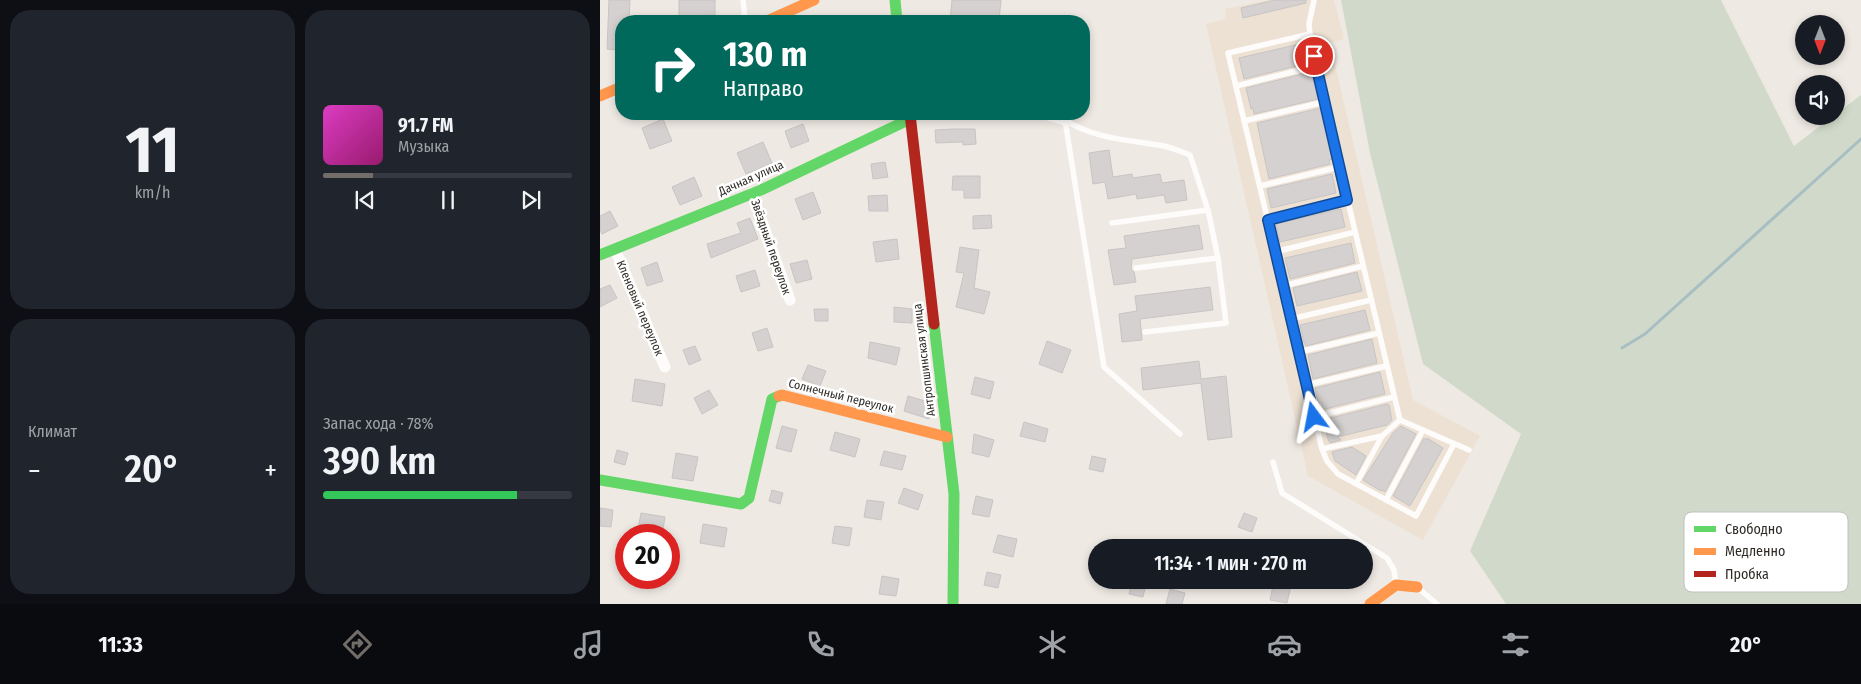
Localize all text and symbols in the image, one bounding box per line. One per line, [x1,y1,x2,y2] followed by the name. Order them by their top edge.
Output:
[1795,15,1845,65] north arrow
[1795,15,1845,125] map controls
[723,33,807,75] text: 130 m
[640,35,705,100] icon: right
[1293,35,1335,77] pin
[1300,42,1328,70] icon: arrive
[723,75,804,102] text: Направо
[1795,75,1845,125] button: sound
[126,111,179,189] text: 11
[398,114,454,137] text: 91.7 FM
[398,137,449,156] text: Музыка
[715,157,786,199] street label: Дачная улица
[135,183,170,202] text: km/h
[351,186,379,214] icon: previous
[434,186,462,214] icon: pause
[517,186,545,214] icon: next
[748,197,794,297] street label: Звёздный переулок
[614,258,667,358] street label: Кленовый переулок
[910,303,938,417] street label: Антропшинская улица
[787,376,895,416] street label: Солнечный переулок
[1287,390,1339,442] position arrow
[323,414,433,433] text: Запас хода · 78%
[28,422,77,441] text: Климат
[323,438,436,484] text: 390 km
[125,446,180,492] text: 20°
[28,454,41,487] text: −
[264,454,277,487] text: +
[1684,512,1848,592] legend
[1725,521,1783,538] text: Свободно
[615,524,680,589] speed limit sign: 20
[1725,543,1785,560] text: Медленно
[1154,552,1307,575] text: 11:34 · 1 мин · 270 m
[1725,566,1769,583] text: Пробка
[340,627,375,662] icon: directions
[571,627,606,662] icon: music
[803,627,838,662] icon: phone
[1035,627,1070,662] icon: climate
[1267,627,1302,662] icon: car
[1498,627,1533,662] icon: filters
[98,631,143,658] text: 11:33
[1730,631,1763,658] text: 20°

